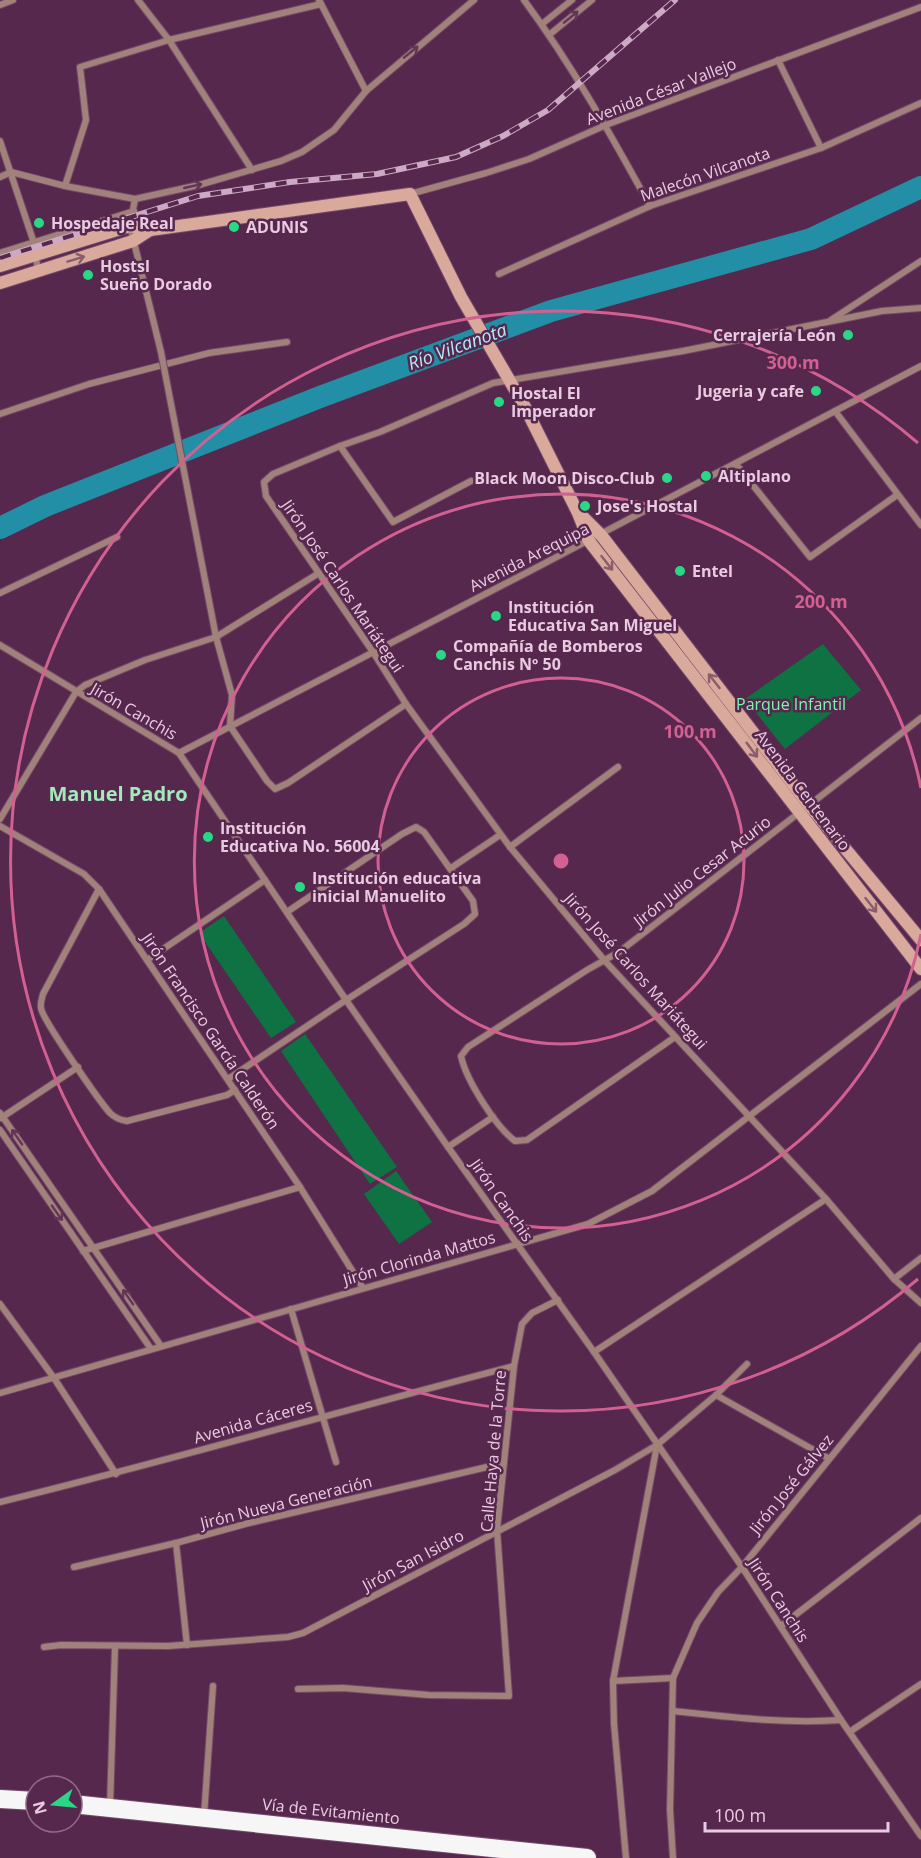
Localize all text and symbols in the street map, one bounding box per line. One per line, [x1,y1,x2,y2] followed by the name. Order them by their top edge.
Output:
[563,11,579,24] one-way arrow
[402,46,418,59] one-way arrow
[583,52,739,130] street label: Avenida César Vallejo
[637,141,773,207] street label: Malecón Vilcanota
[182,180,202,191] one-way arrow
[51,212,174,234] place label: Hospedaje Real
[32,216,46,230] marker: Hospedaje Real
[246,216,308,238] place label: ADUNIS
[227,220,241,234] marker: ADUNIS
[66,253,85,264] one-way arrow
[100,255,212,295] place label: Hostsl Sueño Dorado
[81,268,95,282] marker: Hostsl Sueño Dorado
[404,317,510,375] water label: Río Vilcanota
[713,324,836,346] place label: Cerrajería León
[841,328,855,342] marker: Cerrajería León
[766,350,820,374] text: 300 m
[695,380,804,402] place label: Jugeria y cafe
[511,382,596,422] place label: Hostal El Imperador
[809,384,823,398] marker: Jugeria y cafe
[492,395,506,409] marker: Hostal El Imperador
[718,465,791,487] place label: Altiplano
[474,467,655,489] place label: Black Moon Disco-Club
[699,469,713,483] marker: Altiplano
[660,471,674,485] marker: Black Moon Disco-Club
[276,494,409,677] street label: Jirón José Carlos Mariátegui
[595,495,698,517] place label: Jose's Hostal
[578,499,592,513] marker: Jose's Hostal
[465,517,593,597] street label: Avenida Arequipa
[600,555,613,571] one-way arrow
[692,560,733,582] place label: Entel
[673,564,687,578] marker: Entel
[794,589,848,613] text: 200 m
[508,596,677,636] place label: Institución Educativa San Miguel
[489,609,503,623] marker: Institución Educativa San Miguel
[453,635,643,675] place label: Compañía de Bomberos Canchis Nº 50
[434,648,448,662] marker: Compañía de Bomberos Canchis Nº 50
[707,674,720,690] one-way arrow
[85,676,181,745] street label: Jirón Canchis
[736,693,846,715] park label: Parque Infantil
[663,719,717,743] text: 100 m
[750,725,856,855] street label: Avenida Centenario
[746,742,758,758] one-way arrow
[48,780,188,807] district label: Manuel Padro
[627,810,775,933] street label: Jirón Julio Cesar Acurio
[220,817,380,857] place label: Institución Educativa No. 56004
[201,830,215,844] marker: Institución Educativa No. 56004
[551,851,571,871] centre of rings
[312,867,481,907] place label: Institución educativa inicial Manuelito
[293,880,307,894] marker: Institución educativa inicial Manuelito
[558,886,712,1054] street label: Jirón José Carlos Mariátegui
[864,897,877,913] one-way arrow
[136,927,285,1133] street label: Jirón Francisco García Calderón
[11,1129,23,1146] one-way arrow
[464,1153,539,1246] street label: Jirón Canchis
[51,1205,63,1221] one-way arrow
[338,1226,498,1291] street label: Jirón Clorinda Mattos
[122,1290,134,1306] one-way arrow
[475,1369,511,1533] street label: Calle Haya de la Torre
[191,1394,315,1448] street label: Avenida Cáceres
[743,1430,838,1540] street label: Jirón José Gálvez
[196,1470,374,1534] street label: Jirón Nueva Generación
[357,1524,468,1597] street label: Jirón San Isidro
[742,1552,814,1646] street label: Jirón Canchis
[24,1774,84,1834] north arrow
[261,1793,401,1829] street label: Vía de Evitamiento
[705,1795,888,1833] scale bar
[27,1799,52,1817] text: N
[714,1803,766,1827] text: 100 m

